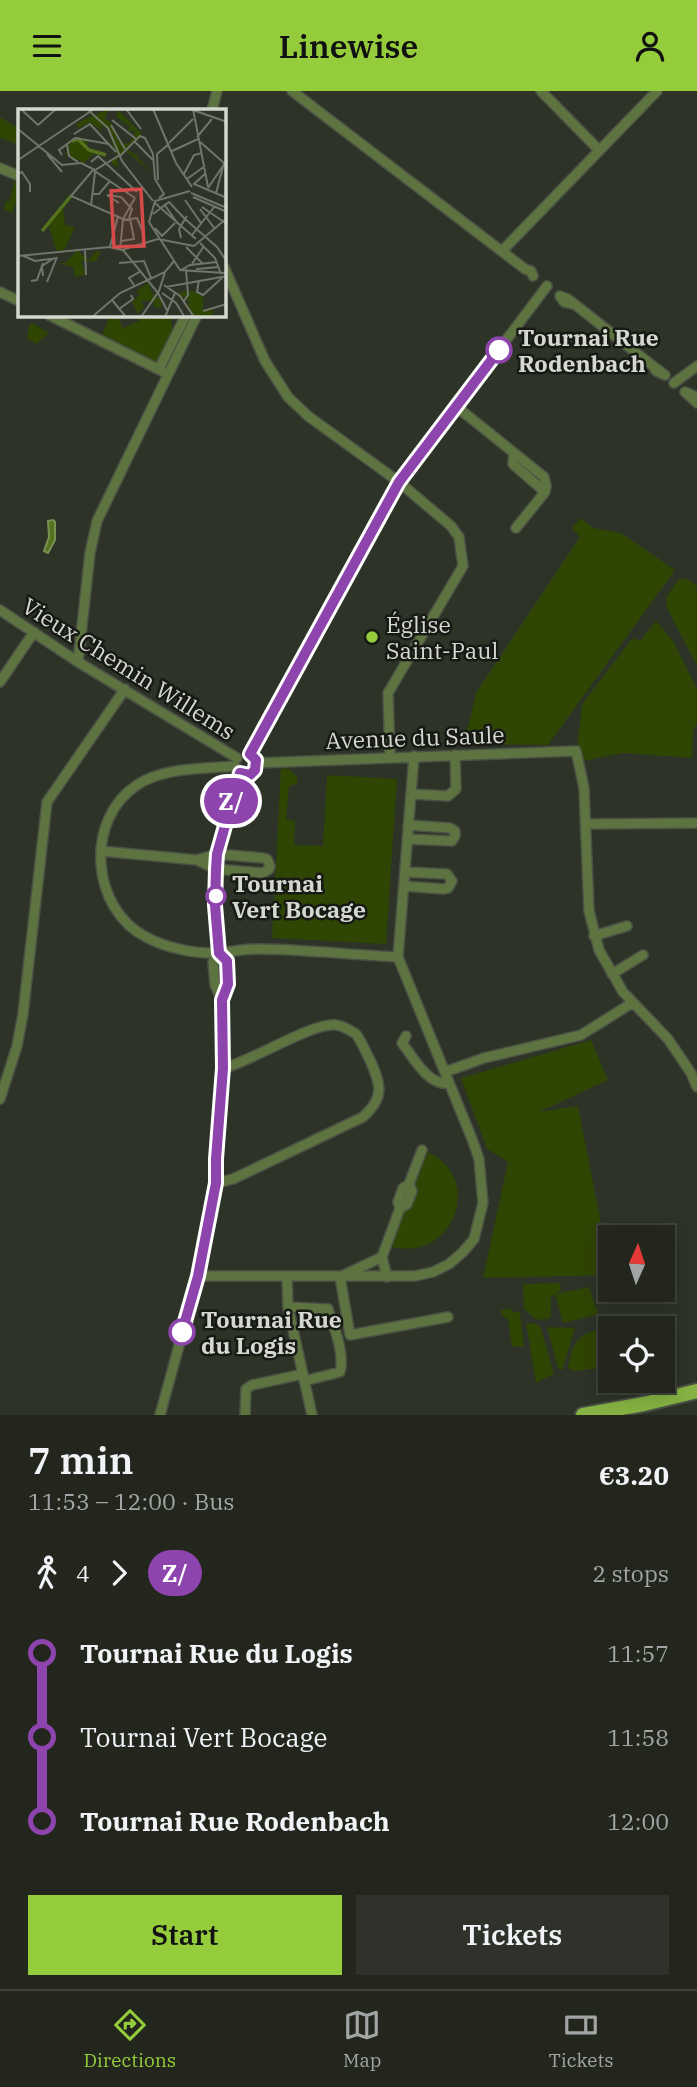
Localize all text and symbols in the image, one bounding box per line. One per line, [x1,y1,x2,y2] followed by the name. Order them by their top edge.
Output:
[279,25,418,67] text: Linewise
[28,27,66,65] icon: menu
[631,27,669,65] icon: person
[18,109,226,317] inset map
[518,322,659,378] place label: Tournai Rue Rodenbach
[486,337,512,363] marker: Tournai Rue Rodenbach
[17,590,241,746] street label: Vieux Chemin Willems
[386,609,498,665] place label: Église Saint-Paul
[364,629,380,645] marker: Église Saint-Paul
[325,719,505,755] street label: Avenue du Saule
[200,778,262,824] line badge: Z/
[218,785,244,817] text: Z/
[232,868,366,924] place label: Tournai Vert Bocage
[206,886,226,906] marker: Tournai Vert Bocage
[598,1225,676,1302] north arrow
[598,1225,675,1393] map controls
[201,1304,342,1360] place label: Tournai Rue du Logis
[598,1316,675,1393] button: locate
[169,1319,195,1345] marker: Tournai Rue du Logis
[28,1435,134,1484] text: 7 min
[599,1458,669,1492] text: €3.20
[28,1486,235,1516] text: 11:53 – 12:00 · Bus
[28,1554,66,1592] icon: walk
[100,1554,138,1592] icon: forward
[162,1557,188,1589] text: Z/
[76,1558,90,1588] text: 4
[592,1558,669,1588] text: 2 stops
[80,1636,353,1670] text: Tournai Rue du Logis
[607,1638,669,1668] text: 11:57
[80,1720,328,1754] text: Tournai Vert Bocage
[607,1722,669,1752] text: 11:58
[80,1804,390,1838] text: Tournai Rue Rodenbach
[607,1806,669,1836] text: 12:00
[28,1895,342,1975] button: Start
[356,1895,669,1975] button: Tickets
[83,2006,176,2072] tab: Directions
[343,2006,382,2072] tab: Map
[548,2006,614,2072] tab: Tickets

